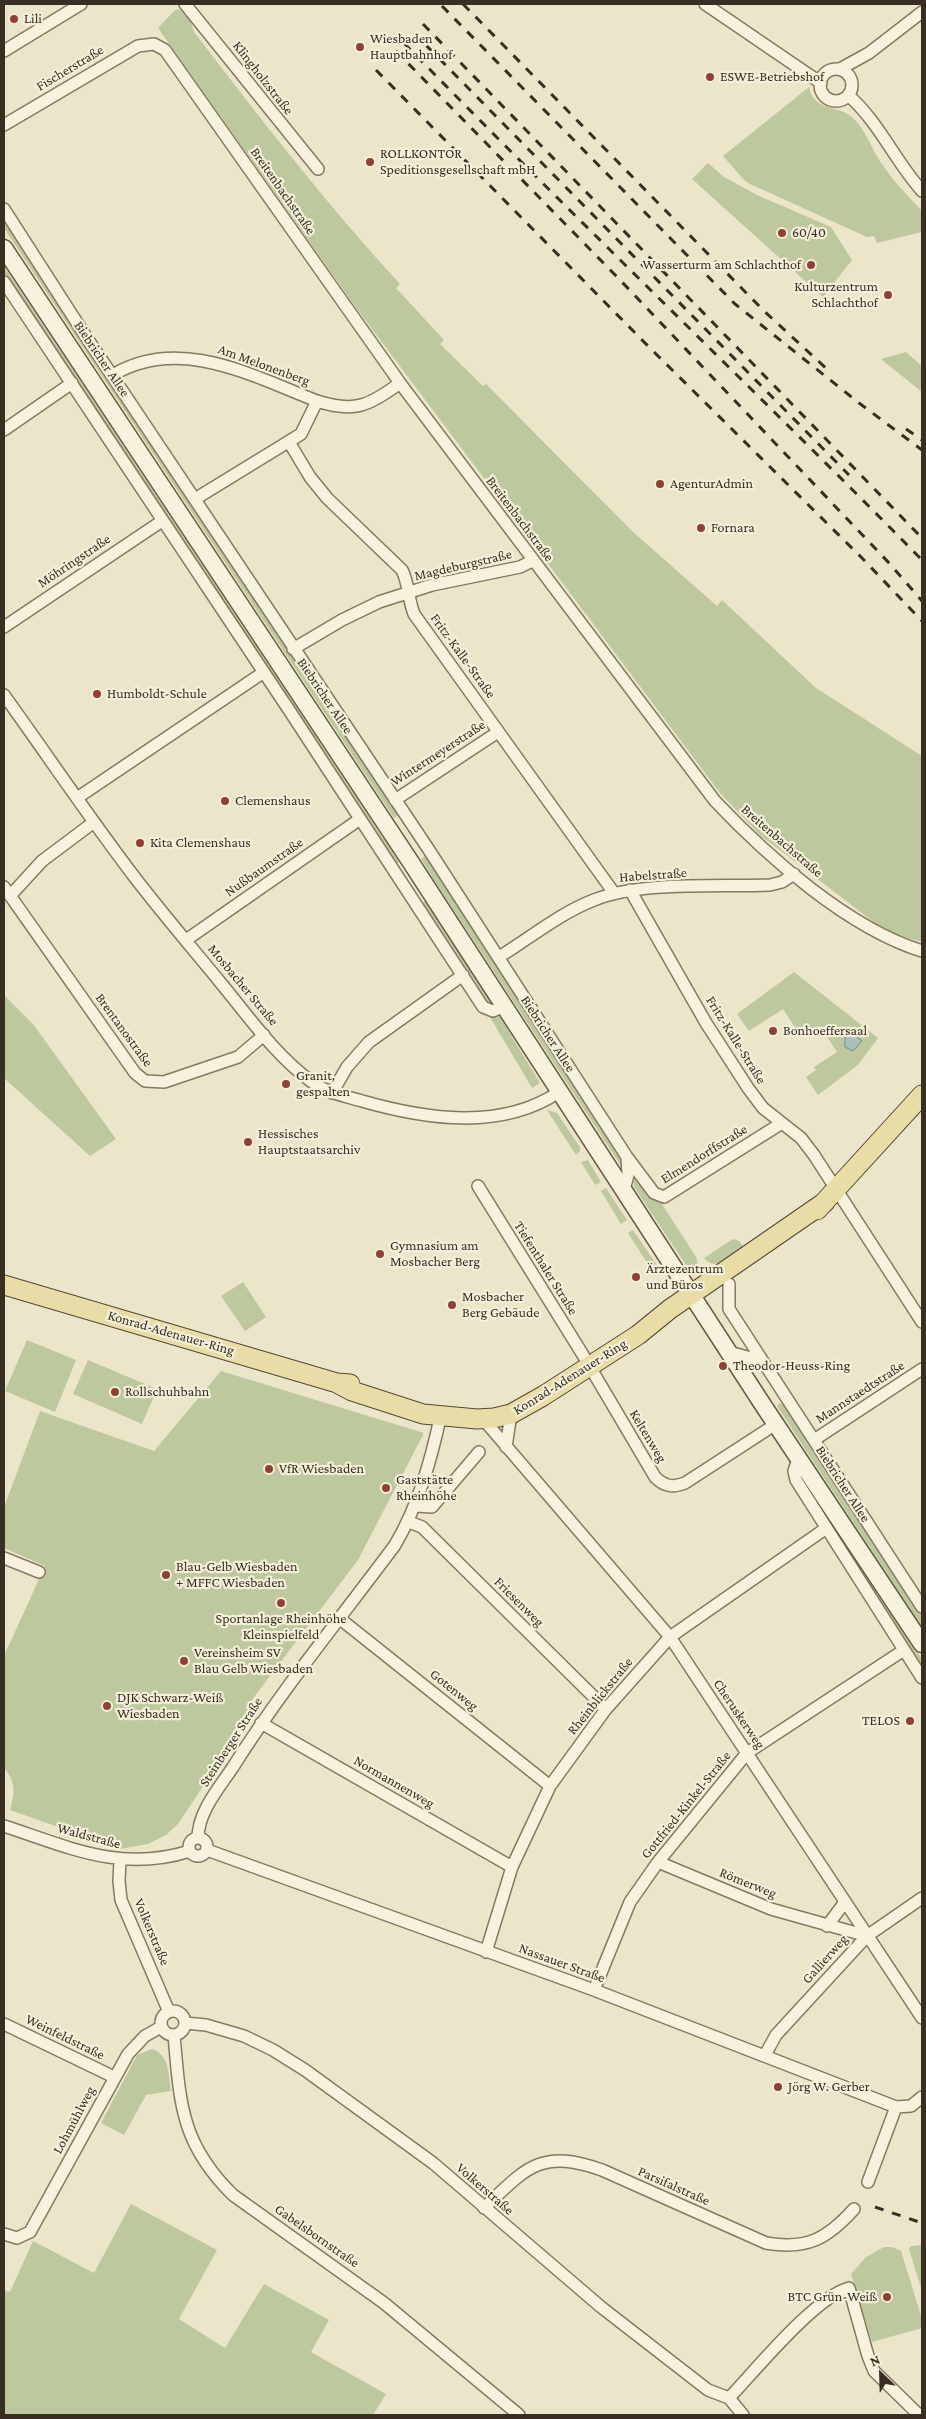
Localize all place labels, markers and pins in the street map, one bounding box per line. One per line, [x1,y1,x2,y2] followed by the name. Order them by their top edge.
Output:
[24,11,42,27] place label: Lili
[8,13,20,25] marker: Lili
[370,31,452,64] place label: Wiesbaden Hauptbahnhof
[354,41,366,53] marker: Wiesbaden Hauptbahnhof
[720,69,824,85] place label: ESWE-Betriebshof
[704,71,716,83] marker: ESWE-Betriebshof
[380,146,535,178] place label: ROLLKONTOR Speditionsgesellschaft mbH
[364,156,376,168] marker: ROLLKONTOR Speditionsgesellschaft mbH
[792,225,826,241] place label: 60/40
[776,227,788,239] marker: 60/40
[642,257,801,273] place label: Wasserturm am Schlachthof
[805,259,817,271] marker: Wasserturm am Schlachthof
[794,279,878,312] place label: Kulturzentrum Schlachthof
[882,289,894,301] marker: Kulturzentrum Schlachthof
[670,476,753,492] place label: AgenturAdmin
[654,478,666,490] marker: AgenturAdmin
[711,520,755,536] place label: Fornara
[695,522,707,534] marker: Fornara
[107,686,207,702] place label: Humboldt-Schule
[91,688,103,700] marker: Humboldt-Schule
[235,793,310,809] place label: Clemenshaus
[219,795,231,807] marker: Clemenshaus
[150,835,251,851] place label: Kita Clemenshaus
[134,837,146,849] marker: Kita Clemenshaus
[783,1023,867,1039] place label: Bonhoeffersaal
[767,1025,779,1037] marker: Bonhoeffersaal
[296,1068,350,1100] place label: Granit, gespalten
[280,1078,292,1090] marker: Granit, gespalten
[258,1126,360,1158] place label: Hessisches Hauptstaatsarchiv
[242,1136,254,1148] marker: Hessisches Hauptstaatsarchiv
[390,1238,480,1270] place label: Gymnasium am Mosbacher Berg
[374,1248,386,1260] marker: Gymnasium am Mosbacher Berg
[646,1261,723,1294] place label: Ärztezentrum und Büros
[630,1271,642,1283] marker: Ärztezentrum und Büros
[462,1289,539,1321] place label: Mosbacher Berg Gebäude
[446,1299,458,1311] marker: Mosbacher Berg Gebäude
[733,1358,850,1374] place label: Theodor-Heuss-Ring
[717,1360,729,1372] marker: Theodor-Heuss-Ring
[125,1384,209,1400] place label: Rollschuhbahn
[109,1386,121,1398] marker: Rollschuhbahn
[279,1461,364,1477] place label: VfR Wiesbaden
[263,1463,275,1475] marker: VfR Wiesbaden
[396,1472,457,1504] place label: Gaststätte Rheinhöhe
[380,1482,392,1494] marker: Gaststätte Rheinhöhe
[176,1559,298,1591] place label: Blau-Gelb Wiesbaden + MFFC Wiesbaden
[160,1569,172,1581] marker: Blau-Gelb Wiesbaden + MFFC Wiesbaden
[275,1597,287,1609] marker: Sportanlage Rheinhöhe Kleinspielfeld
[216,1611,346,1644] place label: Sportanlage Rheinhöhe Kleinspielfeld
[194,1645,313,1678] place label: Vereinsheim SV Blau Gelb Wiesbaden
[178,1655,190,1667] marker: Vereinsheim SV Blau Gelb Wiesbaden
[117,1690,223,1722] place label: DJK Schwarz-Weiß Wiesbaden
[101,1700,113,1712] marker: DJK Schwarz-Weiß Wiesbaden
[862,1713,900,1729] place label: TELOS
[904,1715,916,1727] marker: TELOS
[788,2079,870,2095] place label: Jörg W. Gerber
[772,2081,784,2093] marker: Jörg W. Gerber
[788,2289,877,2305] place label: BTC Grün-Weiß
[881,2291,893,2303] marker: BTC Grün-Weiß

